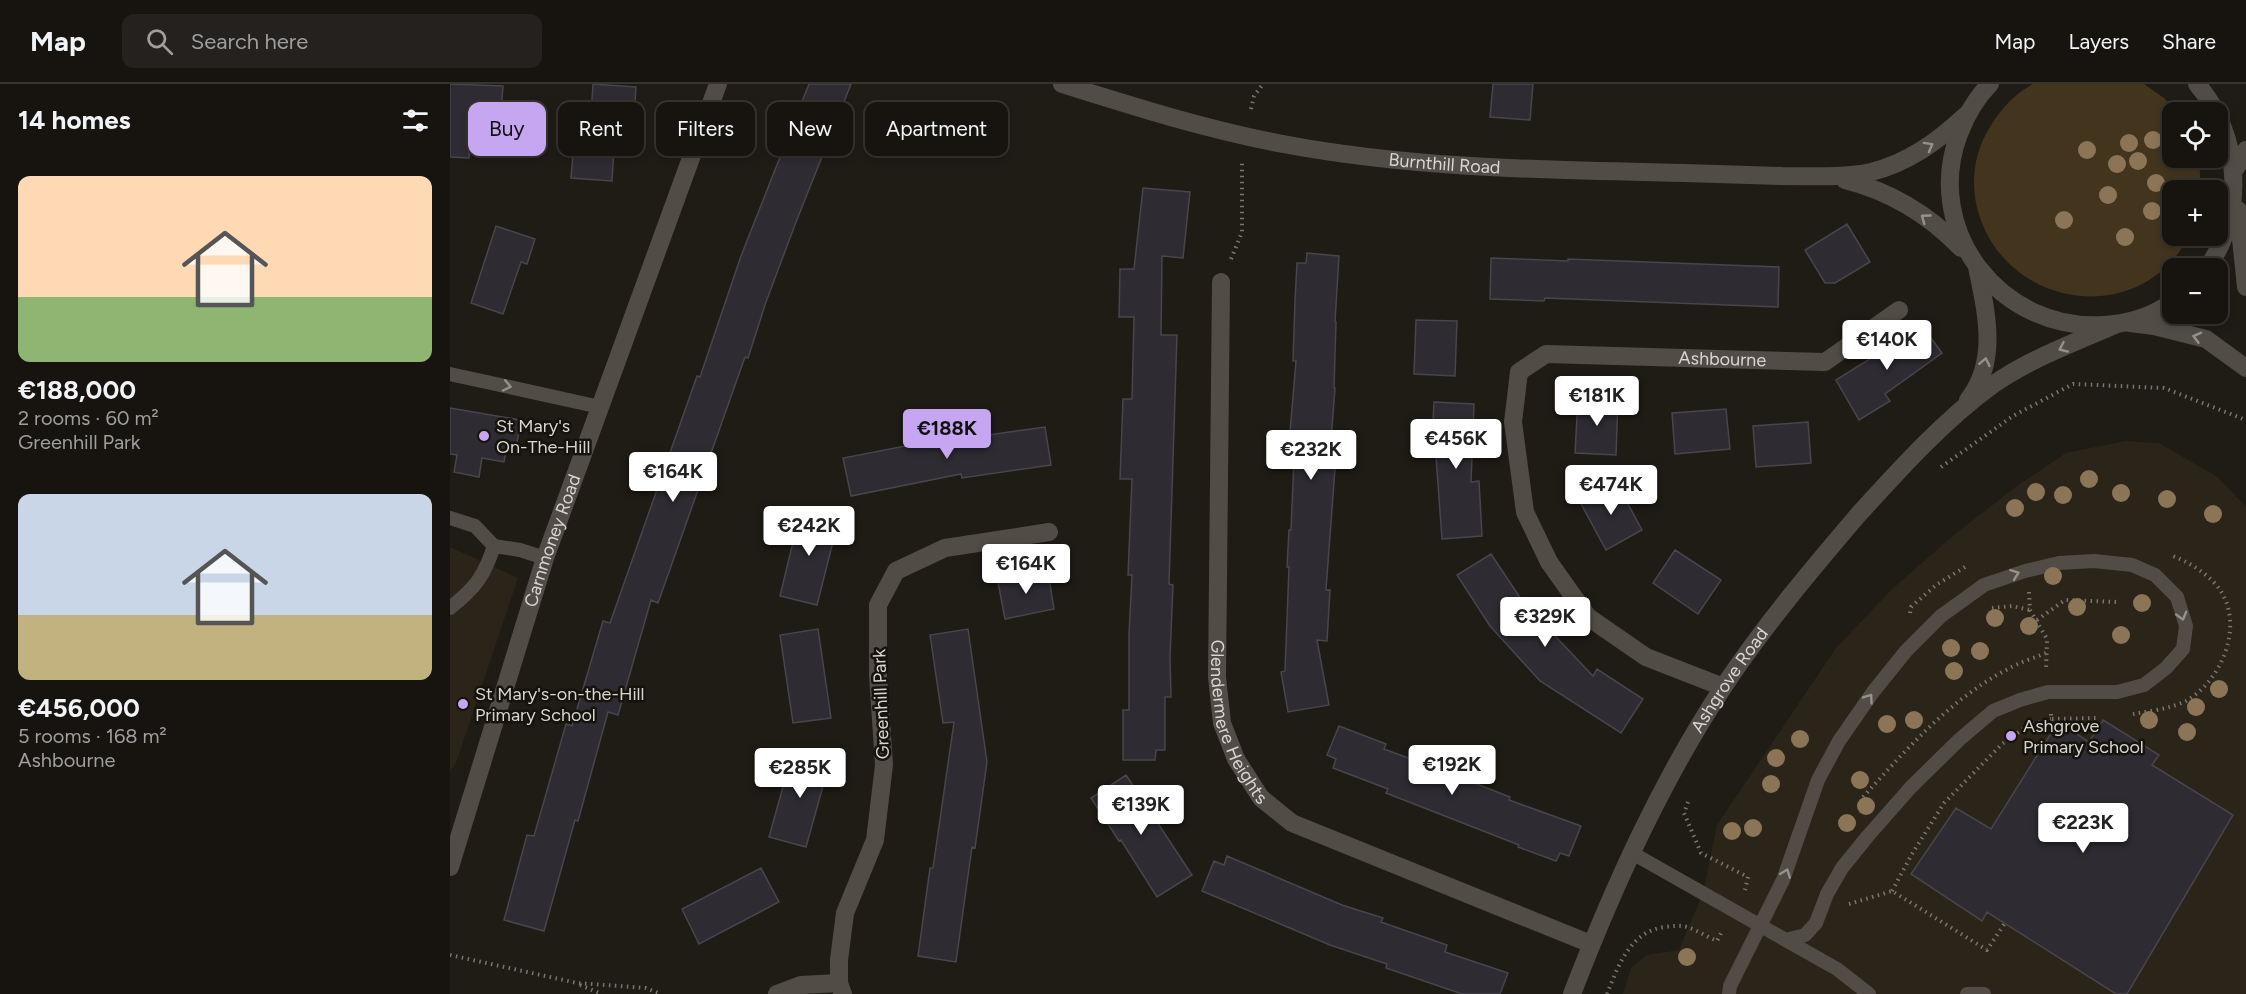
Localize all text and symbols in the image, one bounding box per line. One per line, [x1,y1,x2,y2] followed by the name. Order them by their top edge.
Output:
[122,14,542,68] search box
[30,24,86,58] text: Map
[143,25,176,58] icon: search
[191,28,308,55] text: Search here
[1995,29,2035,54] text: Map
[2068,29,2129,54] text: Layers
[2162,29,2216,54] text: Share
[468,102,546,156] chip: Buy
[558,102,644,156] chip: Rent
[656,102,755,156] chip: Filters
[767,102,853,156] chip: New
[865,102,1008,156] chip: Apartment
[2162,102,2228,324] map controls
[2162,102,2228,168] button: locate
[18,104,131,136] text: 14 homes
[399,104,432,137] icon: filters
[1923,142,1933,153] one-way arrow
[1388,148,1501,179] street label: Burnthill Road
[2162,180,2228,246] button: +
[1921,214,1932,225] one-way arrow
[171,215,279,323] icon: home
[2162,258,2228,324] button: −
[1845,320,1929,371] pin: €140K
[1856,327,1918,351] text: €140K
[2192,332,2202,345] one-way arrow
[2059,341,2070,353] one-way arrow
[1678,347,1767,371] street label: Ashbourne
[1978,357,1991,367] one-way arrow
[18,374,136,406] text: €188,000
[1555,376,1639,427] pin: €181K
[502,379,512,392] one-way arrow
[1569,383,1625,407] text: €181K
[18,406,159,430] text: 2 rooms · 60 m²
[905,409,989,460] pin: €188K
[496,415,590,458] place label: St Mary's On-The-Hill
[917,416,977,440] text: €188K
[1414,419,1498,470] pin: €456K
[1424,426,1488,450] text: €456K
[477,429,491,443] marker: St Mary's On-The-Hill
[18,430,141,454] text: Greenhill Park
[1269,430,1353,481] pin: €232K
[1280,437,1342,461] text: €232K
[631,452,715,503] pin: €164K
[643,459,703,483] text: €164K
[1569,465,1653,516] pin: €474K
[520,471,586,610] street label: Carnmoney Road
[1579,472,1643,496] text: €474K
[767,506,851,557] pin: €242K
[777,513,841,537] text: €242K
[171,533,279,641] icon: home
[984,544,1068,595] pin: €164K
[996,551,1056,575] text: €164K
[2009,569,2020,582] one-way arrow
[1503,597,1587,648] pin: €329K
[1514,604,1576,628] text: €329K
[2175,611,2188,621] one-way arrow
[1686,623,1773,737] street label: Ashgrove Road
[1206,639,1271,809] street label: Glendermere Heights
[868,648,894,759] street label: Greenhill Park
[475,683,645,726] place label: St Mary's-on-the-Hill Primary School
[18,692,140,724] text: €456,000
[1862,694,1873,705] one-way arrow
[456,697,470,711] marker: St Mary's-on-the-Hill Primary School
[2023,715,2144,758] place label: Ashgrove Primary School
[18,724,167,748] text: 5 rooms · 168 m²
[2004,729,2018,743] marker: Ashgrove Primary School
[1410,745,1494,796] pin: €192K
[18,748,115,772] text: Ashbourne
[758,748,842,799] pin: €285K
[1423,752,1481,776] text: €192K
[769,755,831,779] text: €285K
[1099,785,1183,836] pin: €139K
[1112,792,1170,816] text: €139K
[2041,803,2125,854] pin: €223K
[2052,810,2114,834] text: €223K
[1778,868,1791,878] one-way arrow

